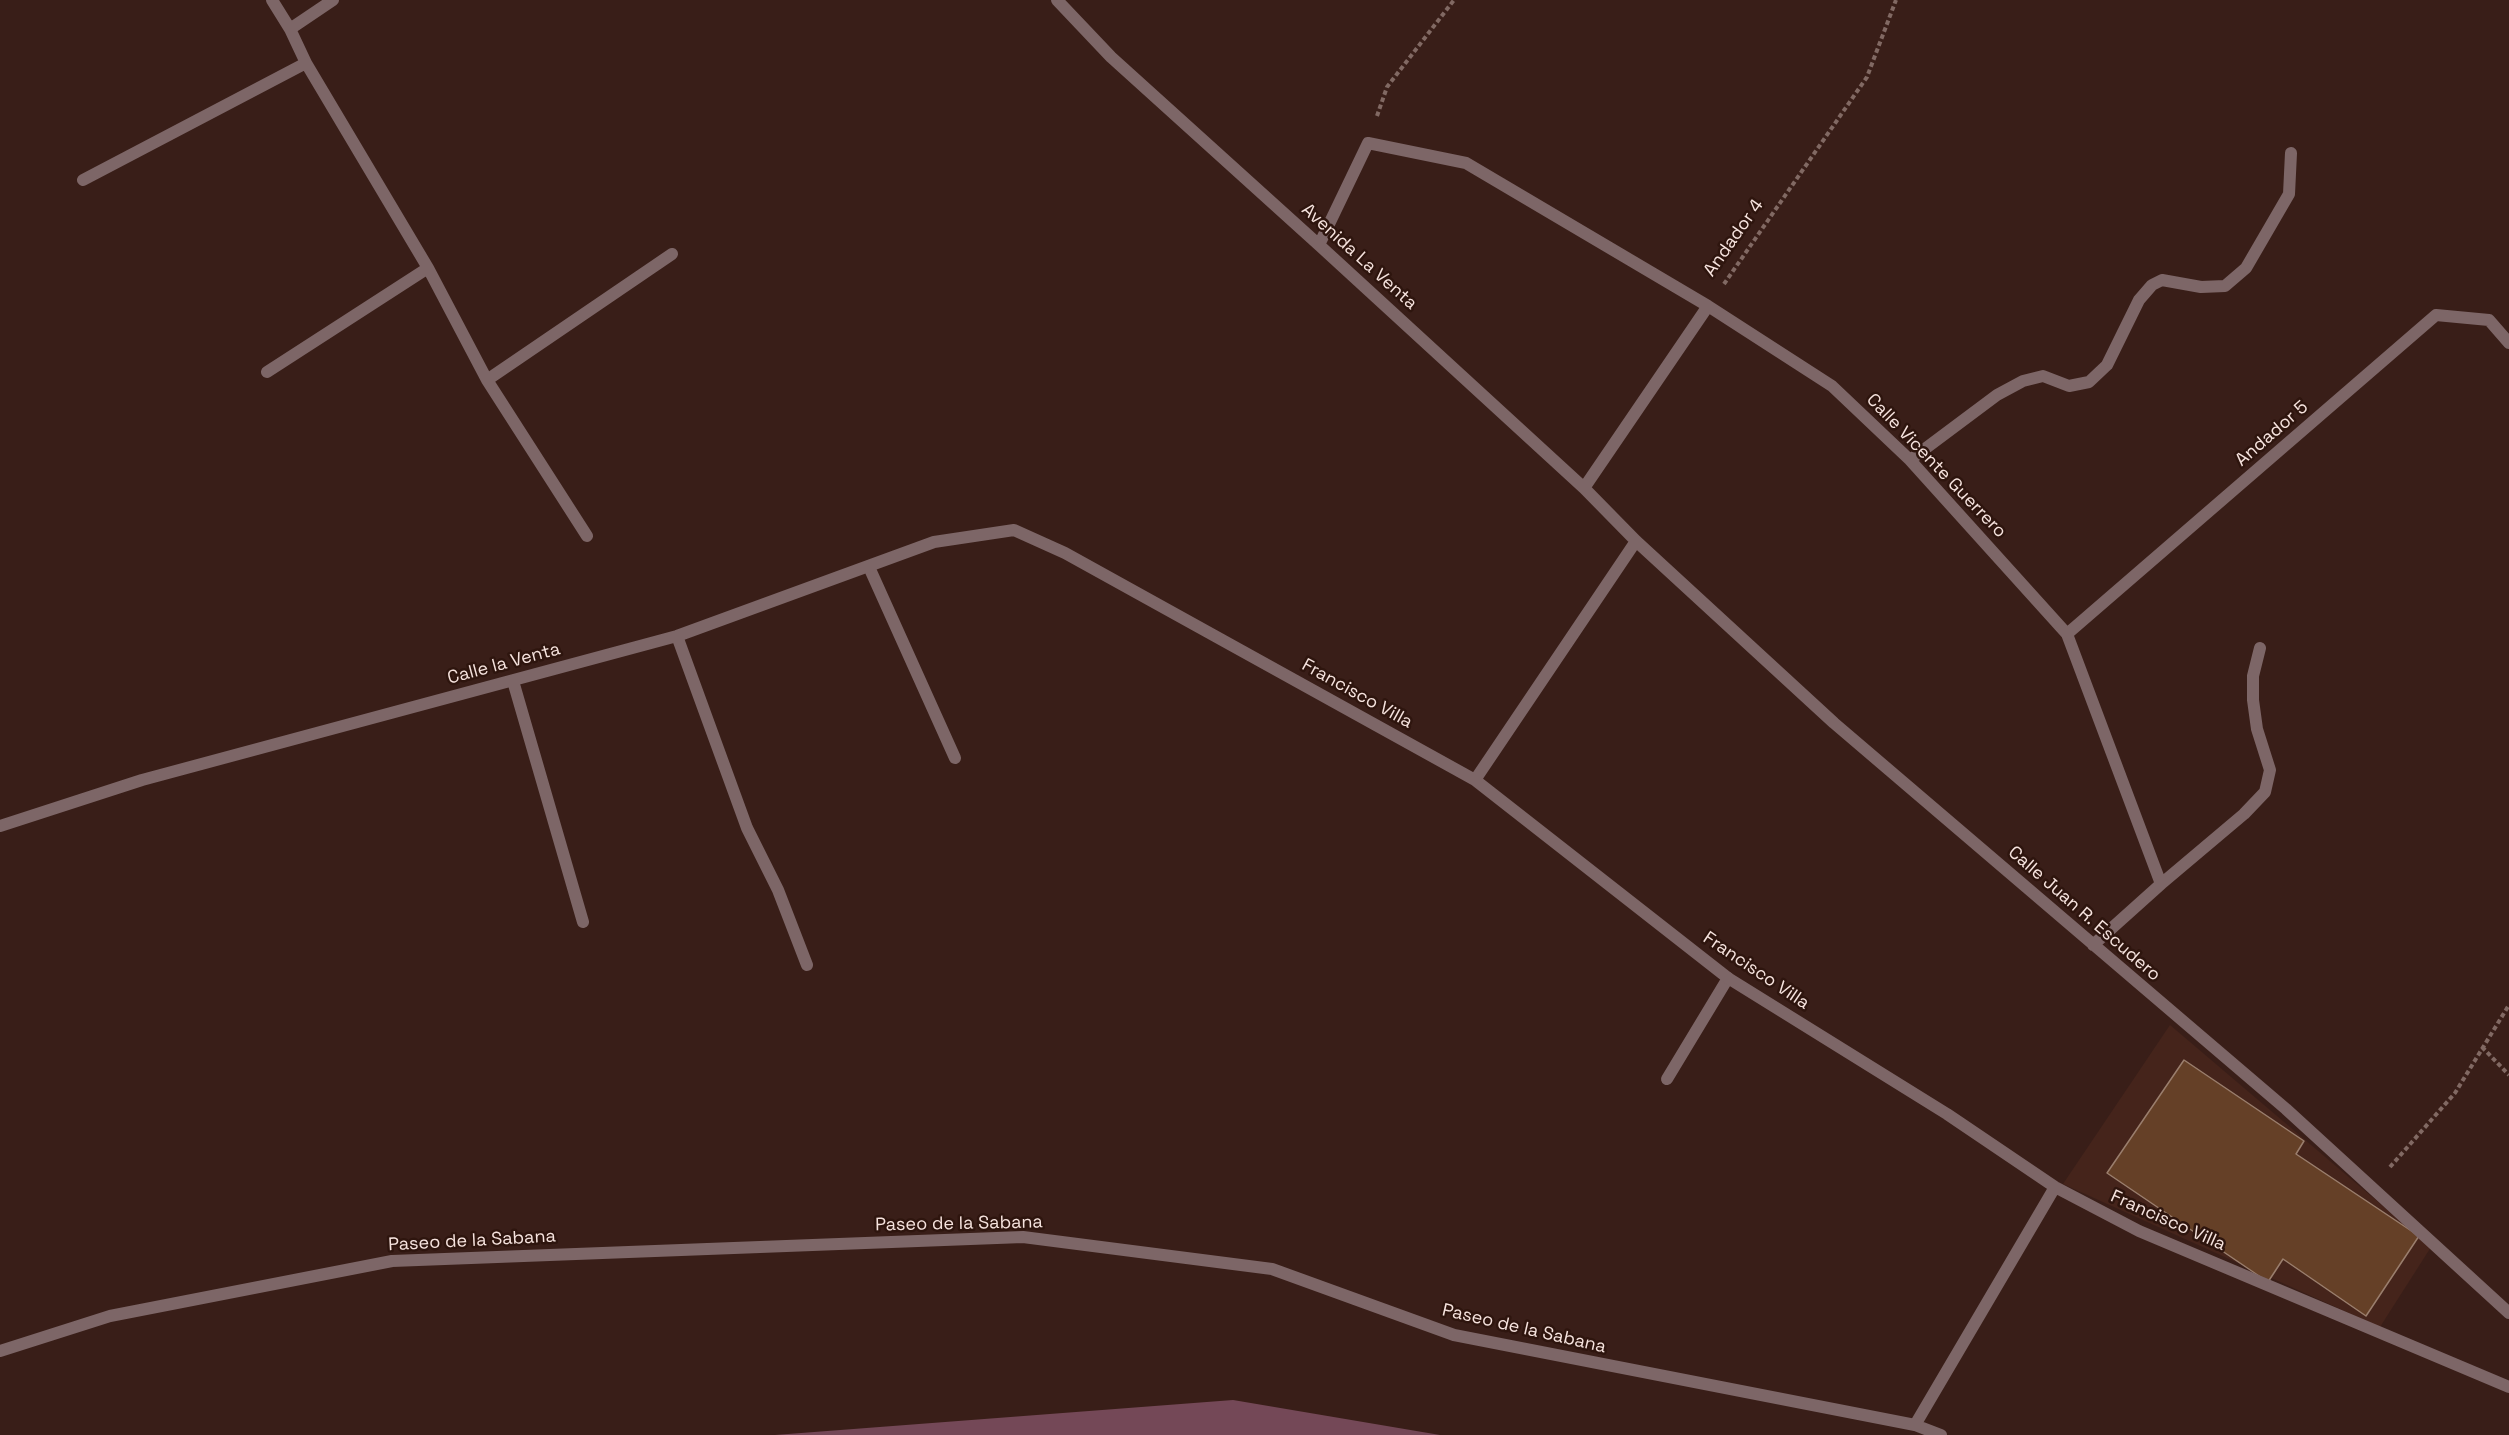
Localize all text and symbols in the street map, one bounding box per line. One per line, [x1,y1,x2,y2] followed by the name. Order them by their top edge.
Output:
[1699,195,1769,281] street label: Andador 4
[1297,199,1421,315] street label: Avenida La Venta
[1862,389,2010,543] street label: Calle Vicente Guerrero
[2231,397,2313,471] street label: Andador 5
[445,639,563,689] street label: Calle la Venta
[1298,655,1416,733] street label: Francisco Villa
[2003,842,2165,986] street label: Calle Juan R. Escudero
[1699,928,1813,1014] street label: Francisco Villa
[2107,1186,2229,1256] street label: Francisco Villa
[875,1212,1043,1236] street label: Paseo de la Sabana
[388,1226,556,1256] street label: Paseo de la Sabana
[1440,1300,1608,1358] street label: Paseo de la Sabana

